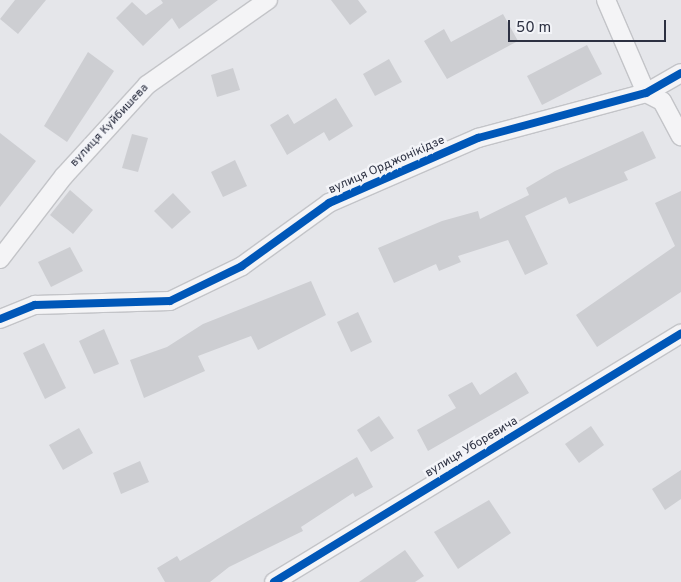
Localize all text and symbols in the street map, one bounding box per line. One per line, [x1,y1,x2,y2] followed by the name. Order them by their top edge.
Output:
[511,10,668,42] scale bar
[516,19,551,38] text: 50 m
[68,81,152,171] street label: вулиця Куйбишева
[327,134,447,198] street label: вулиця Орджонікідзе
[423,415,521,481] street label: вулиця Уборевича

